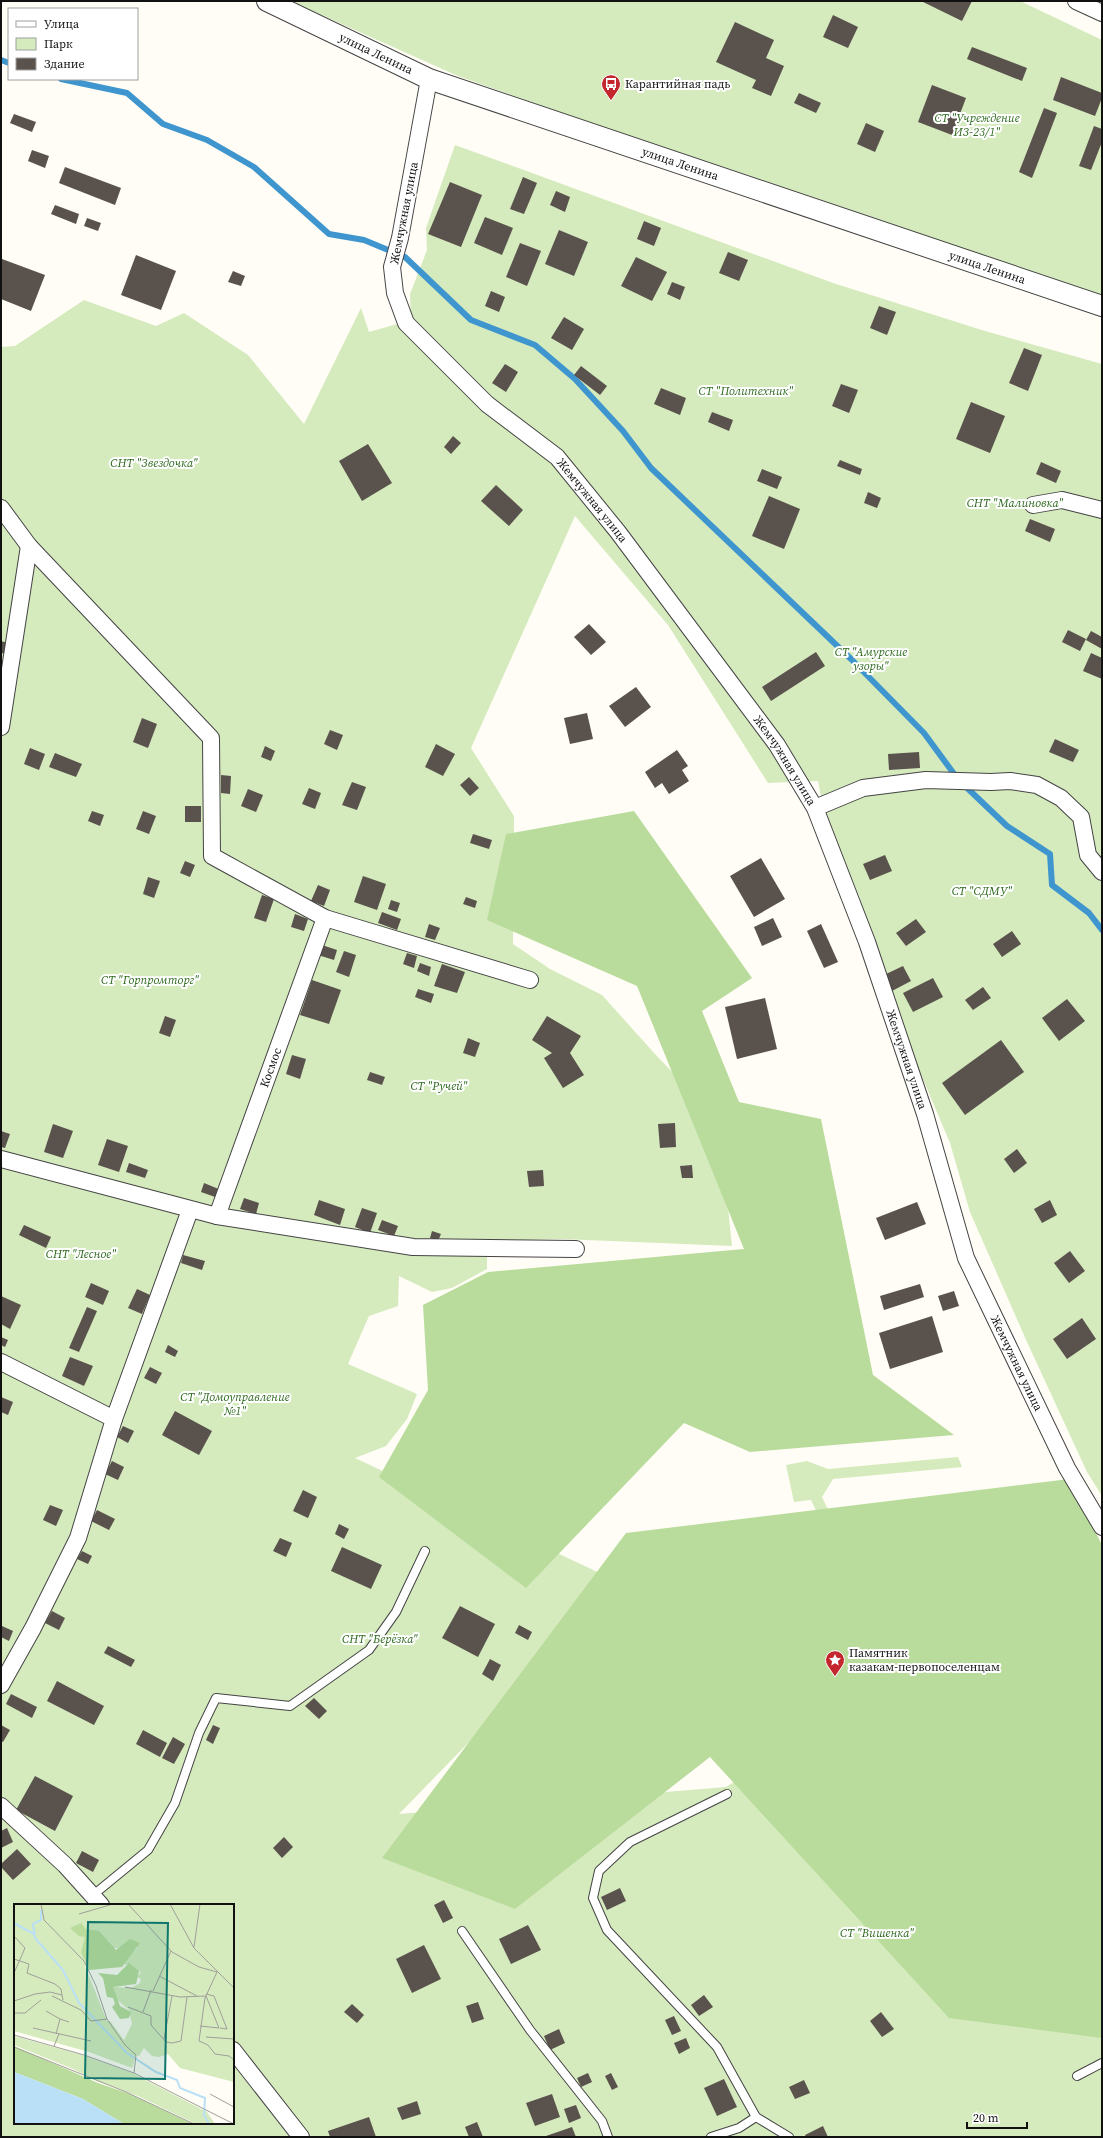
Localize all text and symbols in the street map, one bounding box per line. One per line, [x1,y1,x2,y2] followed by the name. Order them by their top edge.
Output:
[8,8,138,80] legend
[44,16,80,32] text: Улица
[337,29,416,78] street label: улица Ленина
[44,36,73,52] text: Парк
[44,56,85,72] text: Здание
[600,73,622,101] bus stop icon: Карантийная падь
[625,76,730,92] place label: Карантийная падь
[934,110,1020,140] park label: СТ "Учреждение ИЗ-23/1"
[640,143,722,184] street label: улица Ленина
[386,160,422,266] street label: Жемчужная улица
[947,247,1029,288] street label: улица Ленина
[699,383,793,399] park label: СТ "Политехник"
[110,455,198,471] park label: СНТ "Звездочка"
[553,455,632,546] street label: Жемчужная улица
[967,495,1063,511] park label: СНТ "Малиновка"
[835,644,907,674] park label: СТ "Амурские узоры"
[750,712,820,809] street label: Жемчужная улица
[952,883,1012,899] park label: СТ "СДМУ"
[101,972,199,988] park label: СТ "Горпромторг"
[882,1008,931,1112] street label: Жемчужная улица
[256,1045,285,1090] street label: Космос
[410,1078,468,1094] park label: СТ "Ручей"
[46,1246,116,1262] park label: СНТ "Лесное"
[987,1313,1047,1414] street label: Жемчужная улица
[180,1389,290,1419] park label: СТ "Домоуправление №1"
[342,1631,418,1647] park label: СНТ "Берёзка"
[849,1645,1000,1675] place label: Памятник казакам-первопоселенцам
[824,1649,846,1677] place icon: Памятник казакам-первопоселенцам
[14,1904,234,2124] inset map
[840,1925,914,1941] park label: СТ "Вишенка"
[967,2104,1027,2130] scale bar
[973,2110,999,2126] text: 20 m

